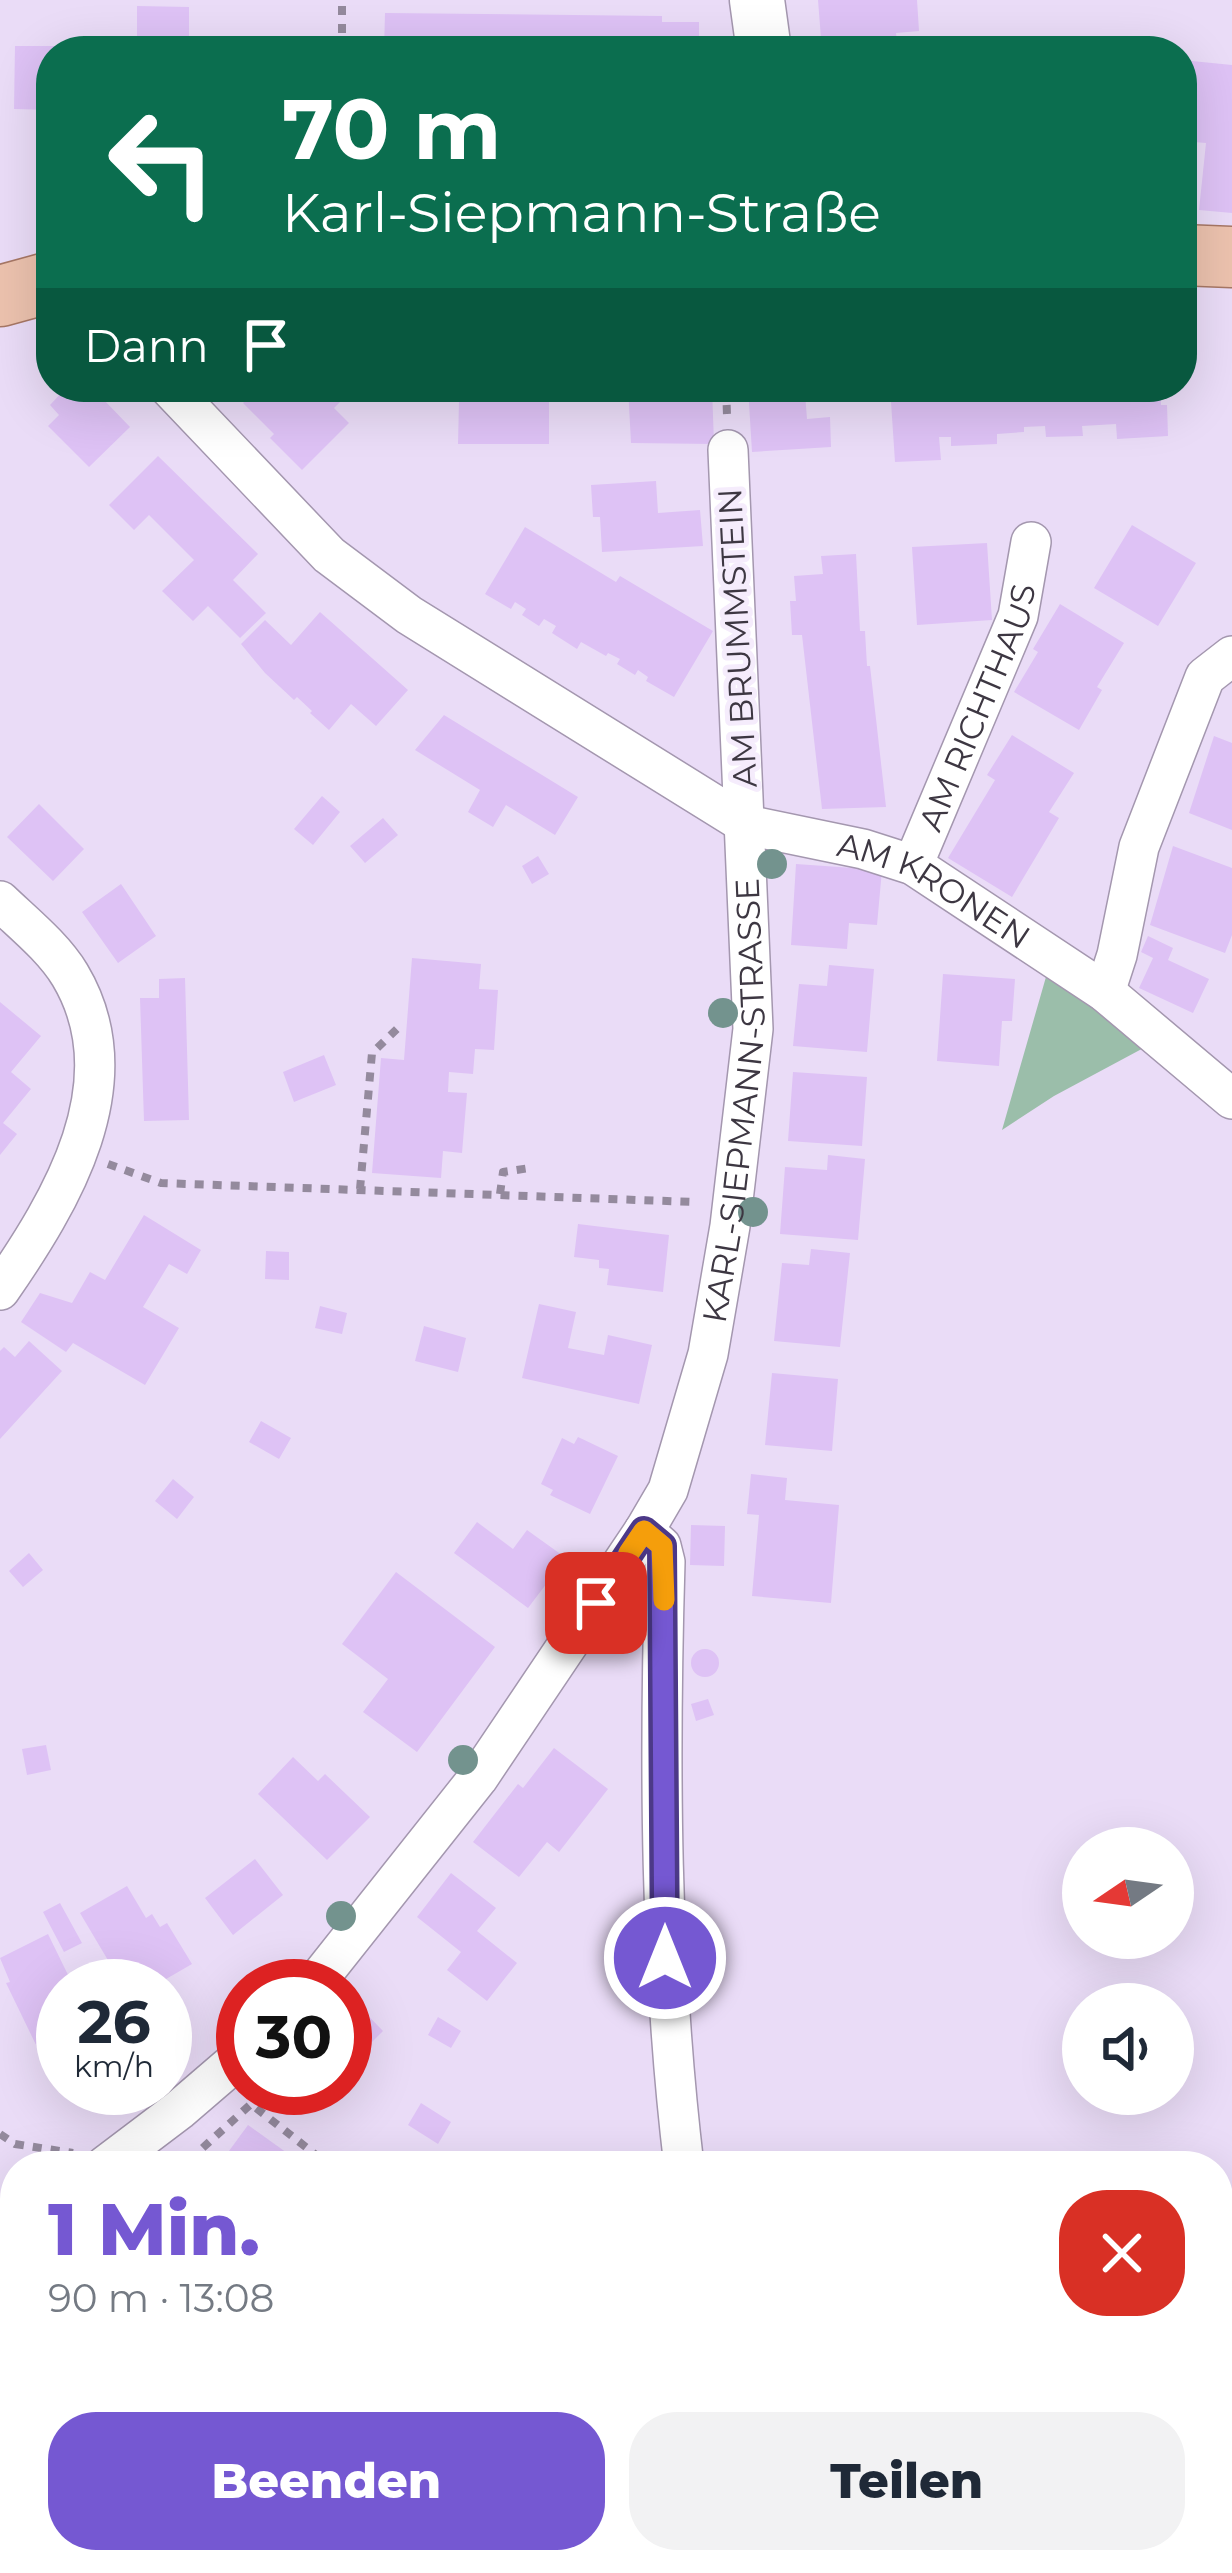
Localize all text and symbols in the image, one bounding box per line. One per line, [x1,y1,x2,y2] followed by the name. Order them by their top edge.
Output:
[282,78,501,180] text: 70 m
[84,84,240,240] icon: left
[282,180,881,246] text: Karl-Siepmann-Straße
[233,312,299,378] icon: arrive
[84,318,209,373] text: Dann
[709,487,765,789] street label: AM BRUMMSTEIN
[910,581,1043,837] street label: AM RICHTHAUS
[834,824,1038,957] street label: AM KRONEN
[694,877,773,1326] street label: KARL-SIEPMANN-STRASSE
[545,1552,647,1654] pin
[563,1570,629,1636] icon: arrive
[1062,1827,1194,1959] north arrow
[1062,1827,1194,2115] map controls
[602,1895,728,2021] position arrow
[216,1959,372,2115] speed limit sign: 30
[1062,1983,1194,2115] button: sound
[77,1985,151,2058] text: 26
[74,2048,154,2085] text: km/h
[48,2185,260,2273] text: 1 Min.
[1059,2190,1185,2316] button: close
[48,2274,274,2322] text: 90 m · 13:08
[48,2412,605,2550] button: Beenden
[629,2412,1185,2550] button: Teilen

